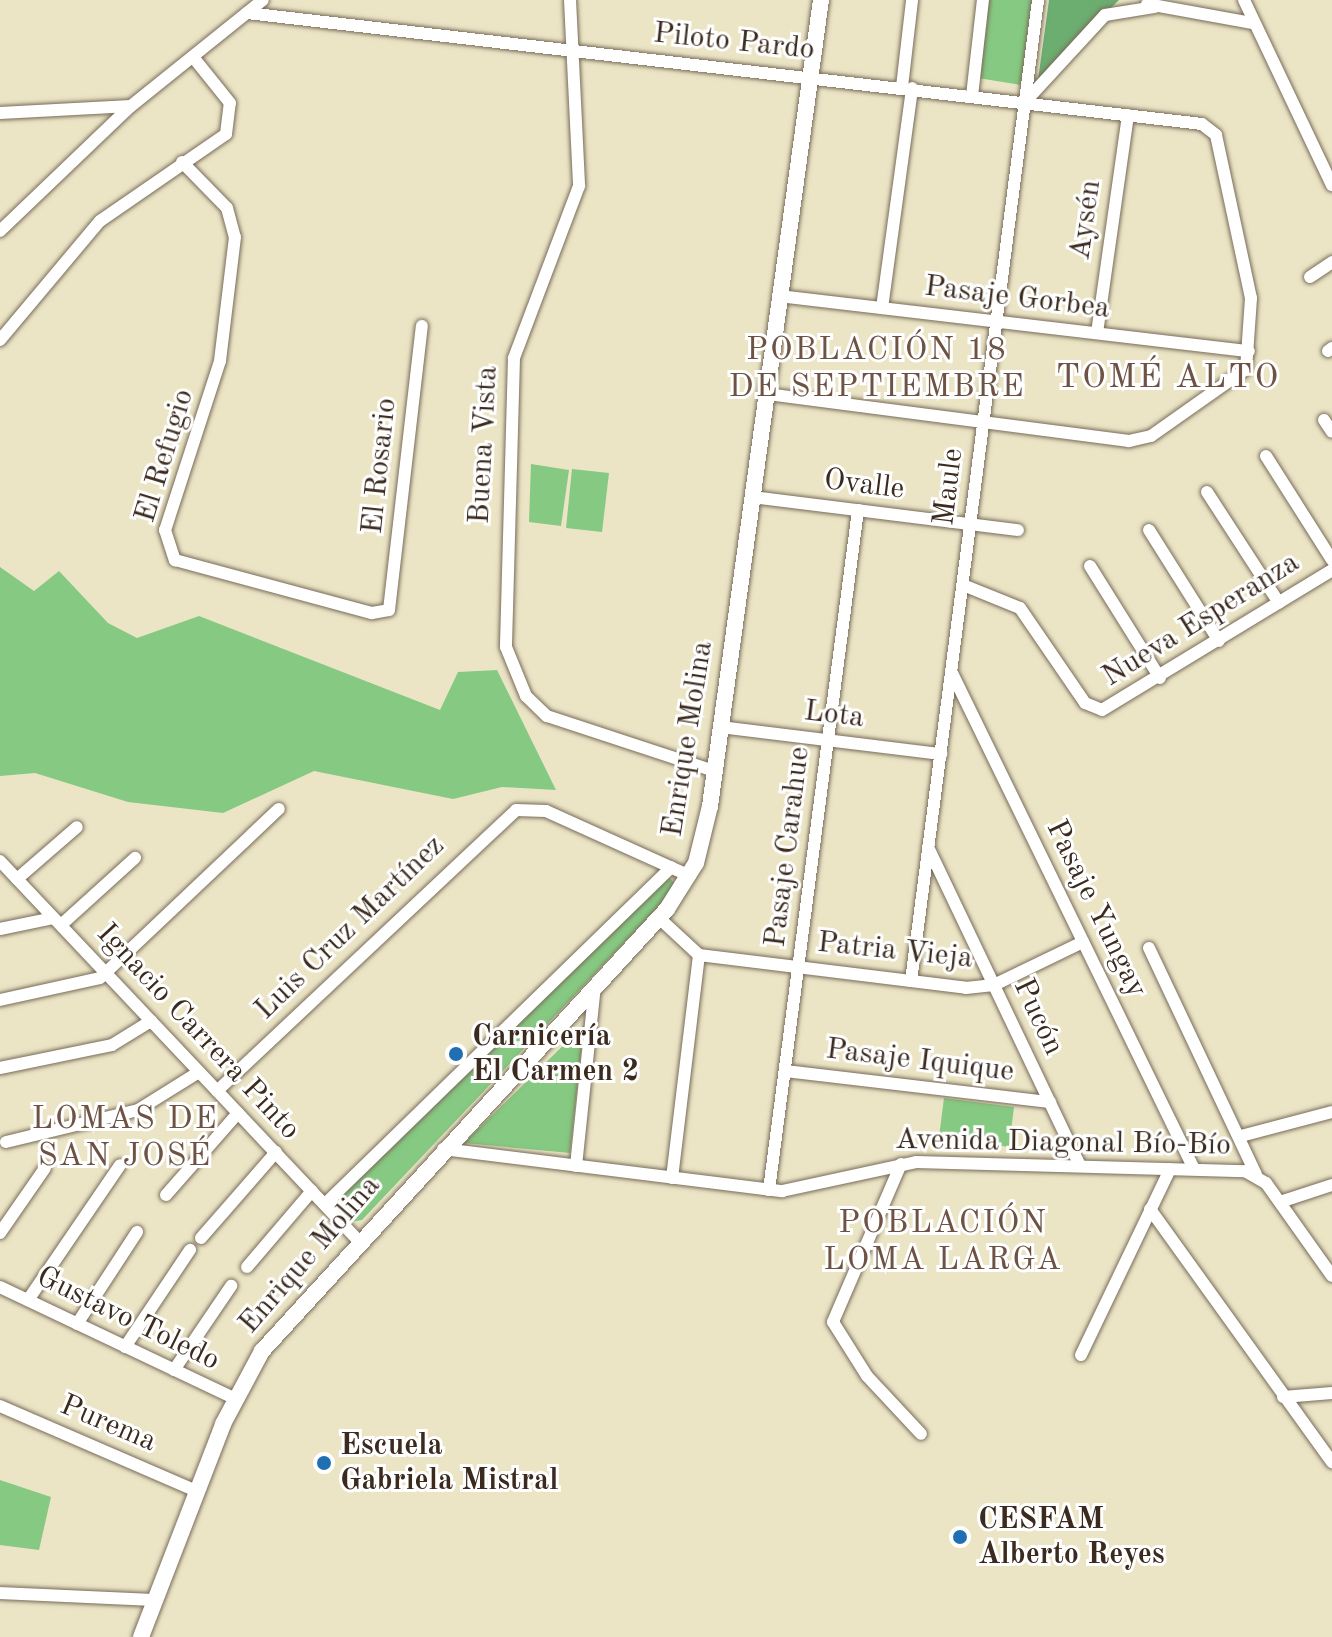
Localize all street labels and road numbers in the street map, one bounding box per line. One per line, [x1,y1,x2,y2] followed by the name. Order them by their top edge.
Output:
[652,16,816,68] street label: Piloto Pardo
[1063,178,1109,262] street label: Aysén
[922,269,1112,327] street label: Pasaje Gorbea
[462,365,506,525] street label: Buena Vista
[128,385,202,527] street label: El Refugio
[355,396,405,536] street label: El Rosario
[926,446,972,528] street label: Maule
[822,462,906,508] street label: Ovalle
[1096,545,1306,695] street label: Nueva Esperanza
[655,638,721,840] street label: Enrique Molina
[802,693,866,737] street label: Lota
[758,745,818,949] street label: Pasaje Carahue
[1038,814,1154,1004] street label: Pasaje Yungay
[248,828,452,1028] street label: Luis Cruz Martínez
[89,916,307,1148] street label: Ignacio Carrera Pinto
[815,925,975,977] street label: Patria Vieja
[1005,973,1071,1061] street label: Pucón
[824,1032,1016,1090] street label: Pasaje Iquique
[895,1122,1231,1164] street label: Avenida Diagonal Bío-Bío
[232,1169,388,1341] street label: Enrique Molina
[30,1259,226,1379] street label: Gustavo Toledo
[54,1388,162,1460] street label: Purema

